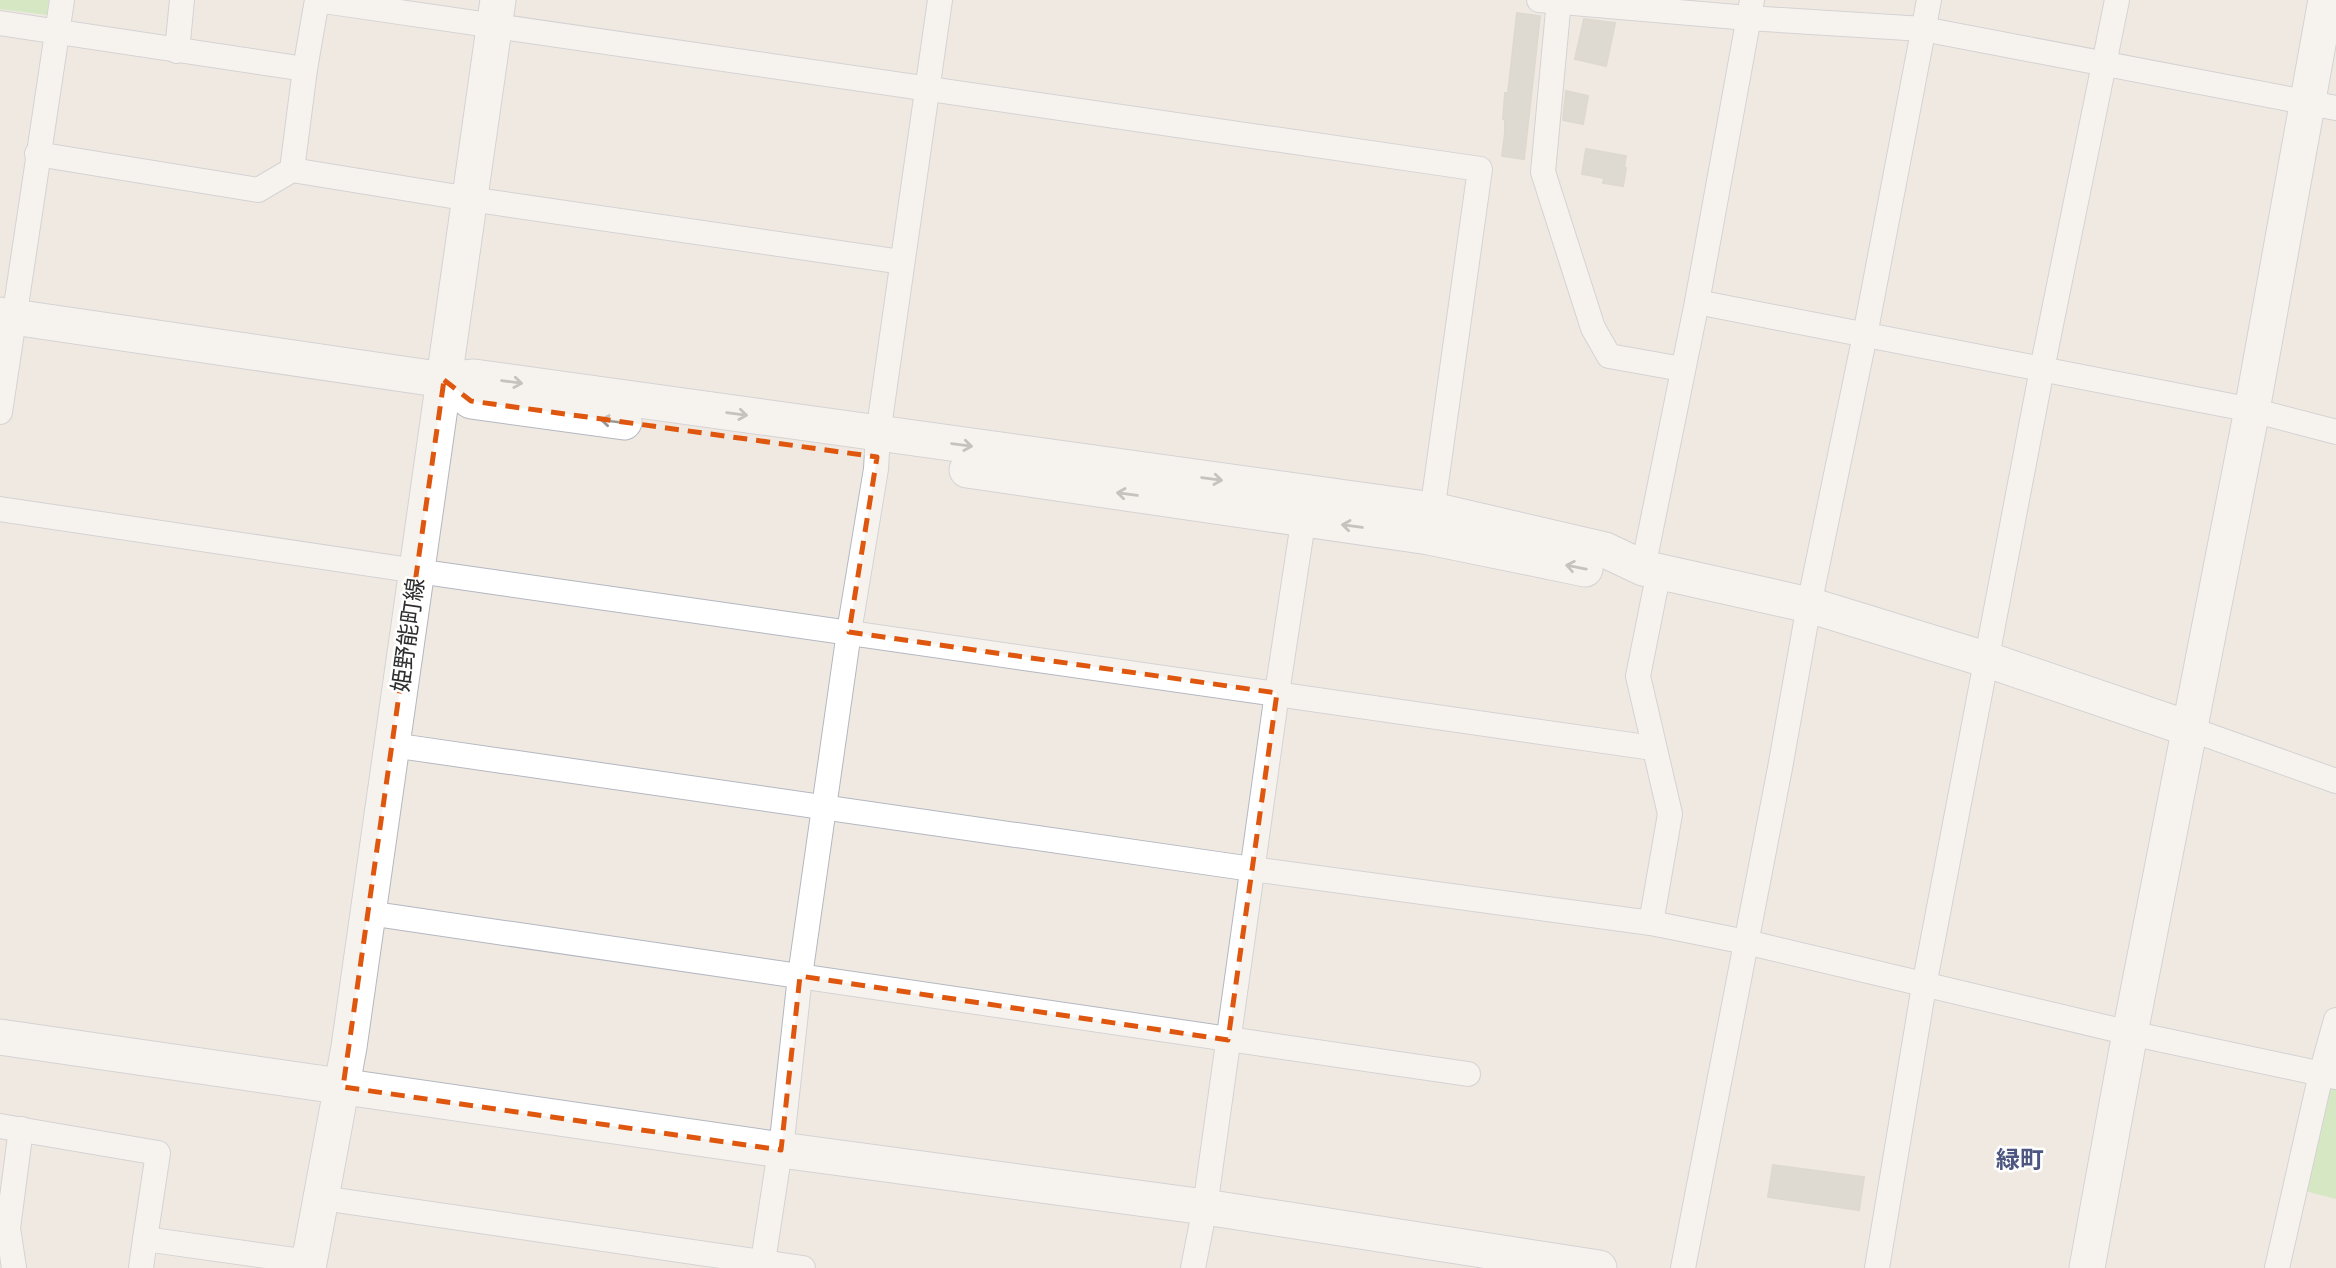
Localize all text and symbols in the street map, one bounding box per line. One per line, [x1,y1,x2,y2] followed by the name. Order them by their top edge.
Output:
[500,376,523,389] one-way arrow
[725,408,748,421] one-way arrow
[600,414,622,427] one-way arrow
[950,439,973,452] one-way arrow
[1200,473,1223,486] one-way arrow
[1116,487,1139,500] one-way arrow
[1341,520,1364,533] one-way arrow
[1565,560,1588,574] one-way arrow
[383,576,431,694] street label: 姫野能町線
[1996,1142,2044,1175] district label: 緑町

